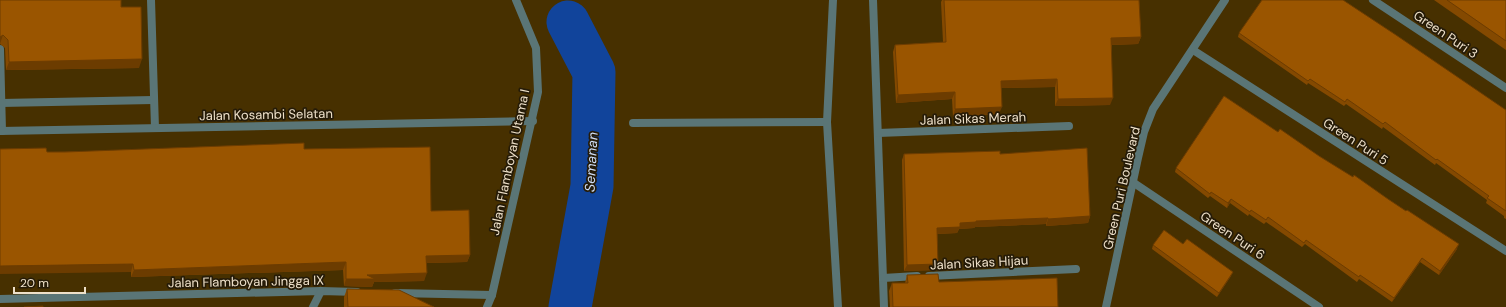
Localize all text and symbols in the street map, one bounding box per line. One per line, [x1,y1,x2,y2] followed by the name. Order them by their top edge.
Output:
[1410,7,1481,62] street label: Green Puri 3
[486,87,533,237] street label: Jalan Flamboyan Utama I
[199,105,333,124] street label: Jalan Kosambi Selatan
[920,108,1026,129] street label: Jalan Sikas Merah
[1320,114,1392,169] street label: Green Puri 5
[1099,125,1144,251] street label: Green Puri Boulevard
[580,132,602,192] water label: Semanan
[1197,207,1268,263] street label: Green Puri 6
[929,251,1029,274] street label: Jalan Sikas Hijau
[14,269,85,295] scale bar
[168,272,324,291] street label: Jalan Flamboyan Jingga IX
[20,275,49,291] text: 20 m

